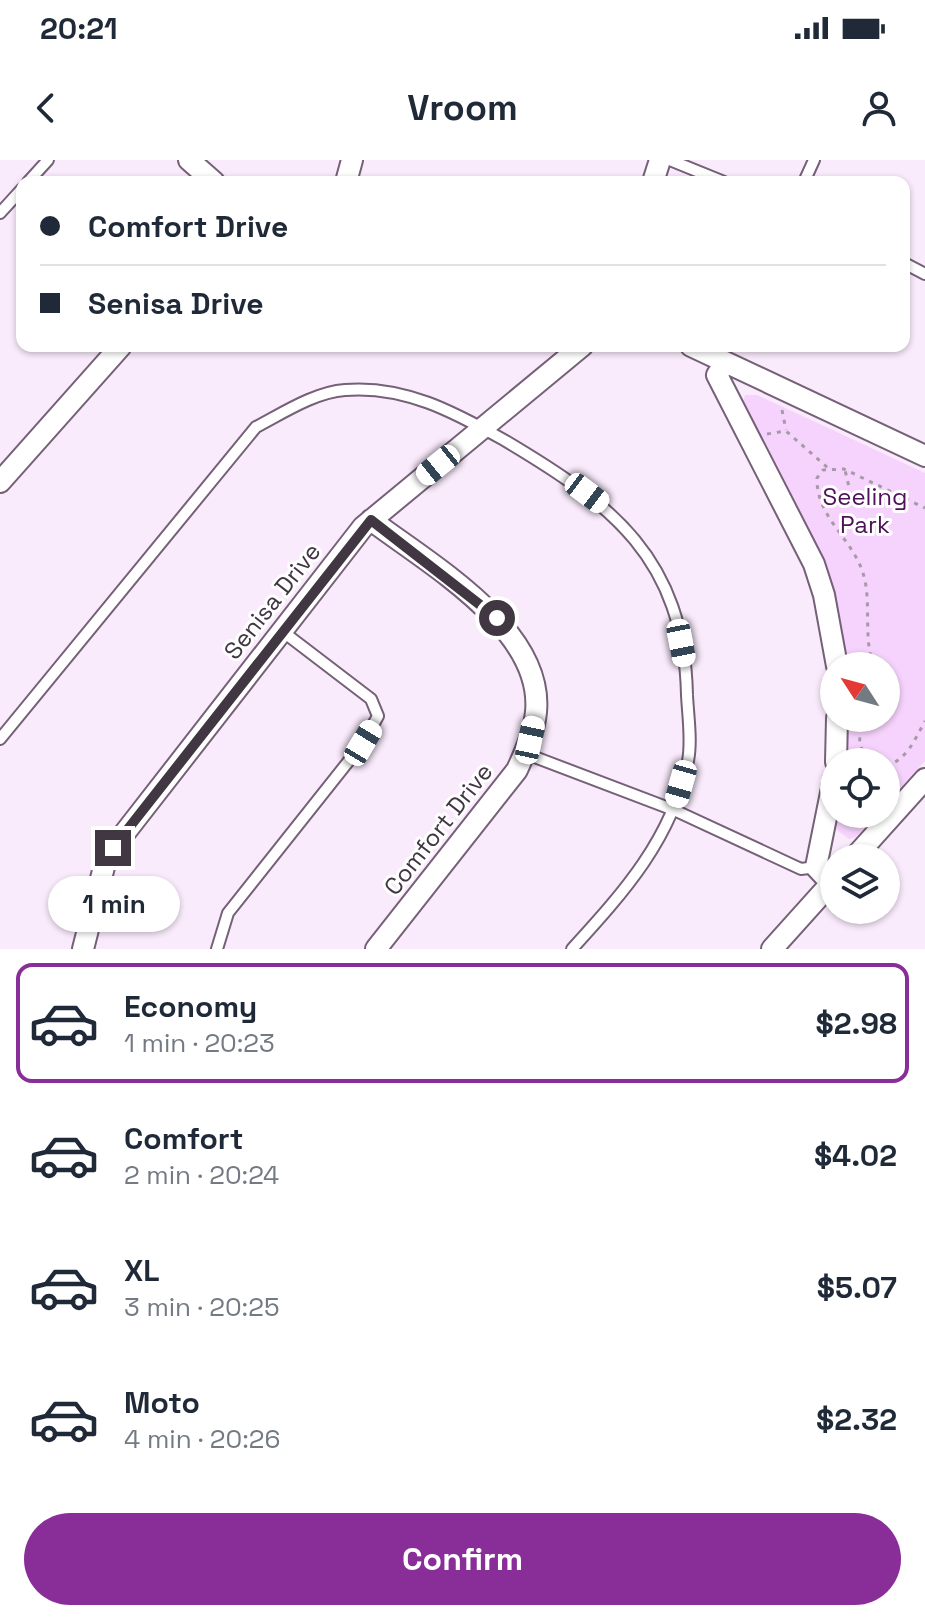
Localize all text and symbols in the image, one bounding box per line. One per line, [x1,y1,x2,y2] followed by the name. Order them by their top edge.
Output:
[40,9,118,48] text: 20:21
[407,85,518,131] text: Vroom
[24,86,68,130] icon: back
[857,86,901,130] icon: person
[88,207,288,246] text: Comfort Drive
[88,284,264,323] text: Senisa Drive
[412,441,464,489] car
[561,469,613,517] car
[822,481,908,540] park label: Seeling Park
[217,536,327,666] street label: Senisa Drive
[479,600,515,636] route start
[665,617,697,669] car
[820,652,900,732] north arrow
[820,652,900,924] map controls
[513,714,547,766] car
[340,716,386,770] car
[820,748,900,828] button: locate
[377,757,499,901] street label: Comfort Drive
[663,758,699,810] car
[95,830,131,866] route end
[820,844,900,924] button: layers
[47,876,179,932] callout: 1 min
[82,887,146,921] text: 1 min
[28,987,100,1059] icon: car
[124,987,257,1026] text: Economy
[816,1004,897,1043] text: $2.98
[124,1026,275,1060] text: 1 min · 20:23
[28,1119,100,1191] icon: car
[124,1119,243,1158] text: Comfort
[814,1136,897,1175] text: $4.02
[124,1158,279,1192] text: 2 min · 20:24
[28,1251,100,1323] icon: car
[124,1251,160,1290] text: XL
[817,1268,897,1307] text: $5.07
[124,1290,279,1324] text: 3 min · 20:25
[28,1383,100,1455] icon: car
[124,1383,200,1422] text: Moto
[816,1400,897,1439] text: $2.32
[124,1422,280,1456] text: 4 min · 20:26
[24,1513,901,1605] button: Confirm

